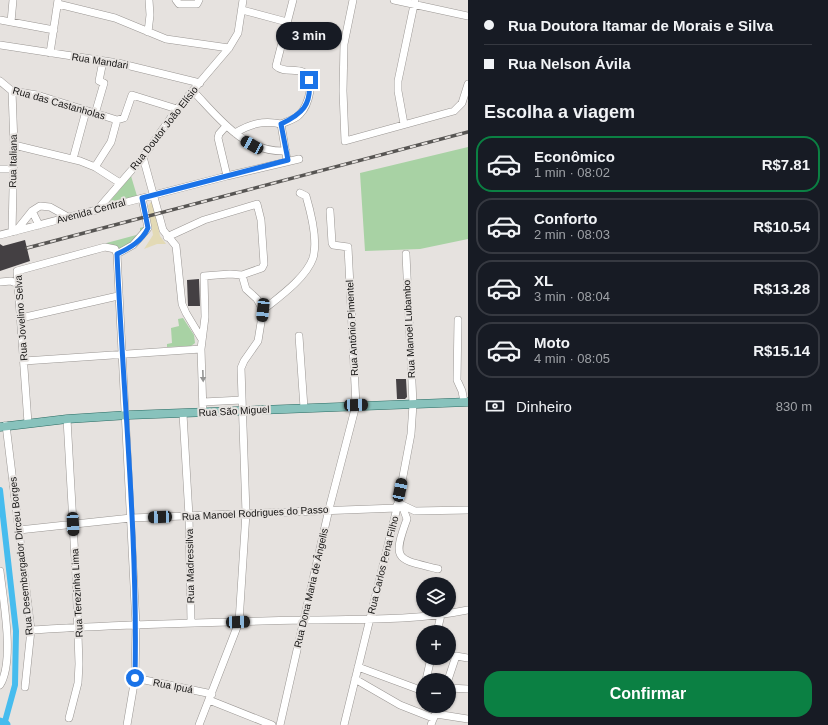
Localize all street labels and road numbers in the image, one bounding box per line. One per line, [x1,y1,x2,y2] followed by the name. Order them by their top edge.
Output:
[71,51,129,71] street label: Rua Mandari
[128,84,200,172] street label: Rua Doutor João Elísio
[12,85,106,121] street label: Rua das Castanholas
[7,134,19,188] street label: Rua Italiana
[55,197,127,225] street label: Avenida Central
[12,274,29,361] street label: Rua Jovelino Selva
[401,279,417,378] street label: Rua Manoel Lubambo
[344,280,360,376] street label: Rua Antônio Pimentel
[198,404,270,418] street label: Rua São Miguel
[7,476,35,636] street label: Rua Desembargador Dirceu Borges
[181,504,329,522] street label: Rua Manoel Rodrigues do Passo
[365,514,401,615] street label: Rua Carlos Pena Filho
[291,527,330,649] street label: Rua Dona Maria de Ângelis
[184,528,196,603] street label: Rua Madressilva
[69,548,85,638] street label: Rua Terezinha Lima
[152,677,194,695] street label: Rua Ipuá

